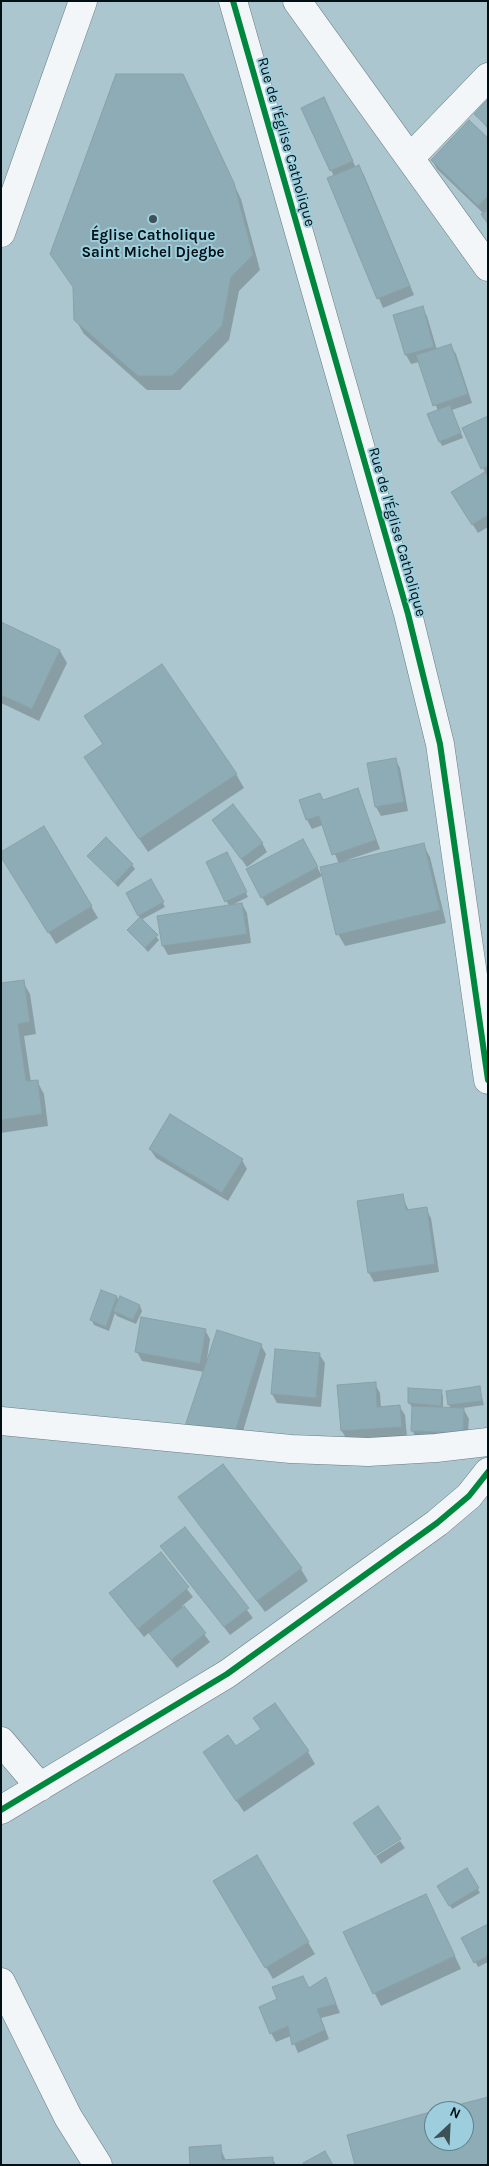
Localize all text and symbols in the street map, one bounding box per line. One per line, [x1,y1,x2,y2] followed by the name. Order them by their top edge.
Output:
[253,55,319,229] street label: Rue de l'Église Catholique
[147,213,159,225] marker: Église Catholique Saint Michel Djegbe
[81,227,225,262] place label: Église Catholique Saint Michel Djegbe
[364,445,430,619] street label: Rue de l'Église Catholique
[424,2101,474,2151] north arrow
[447,2103,463,2123] text: N

